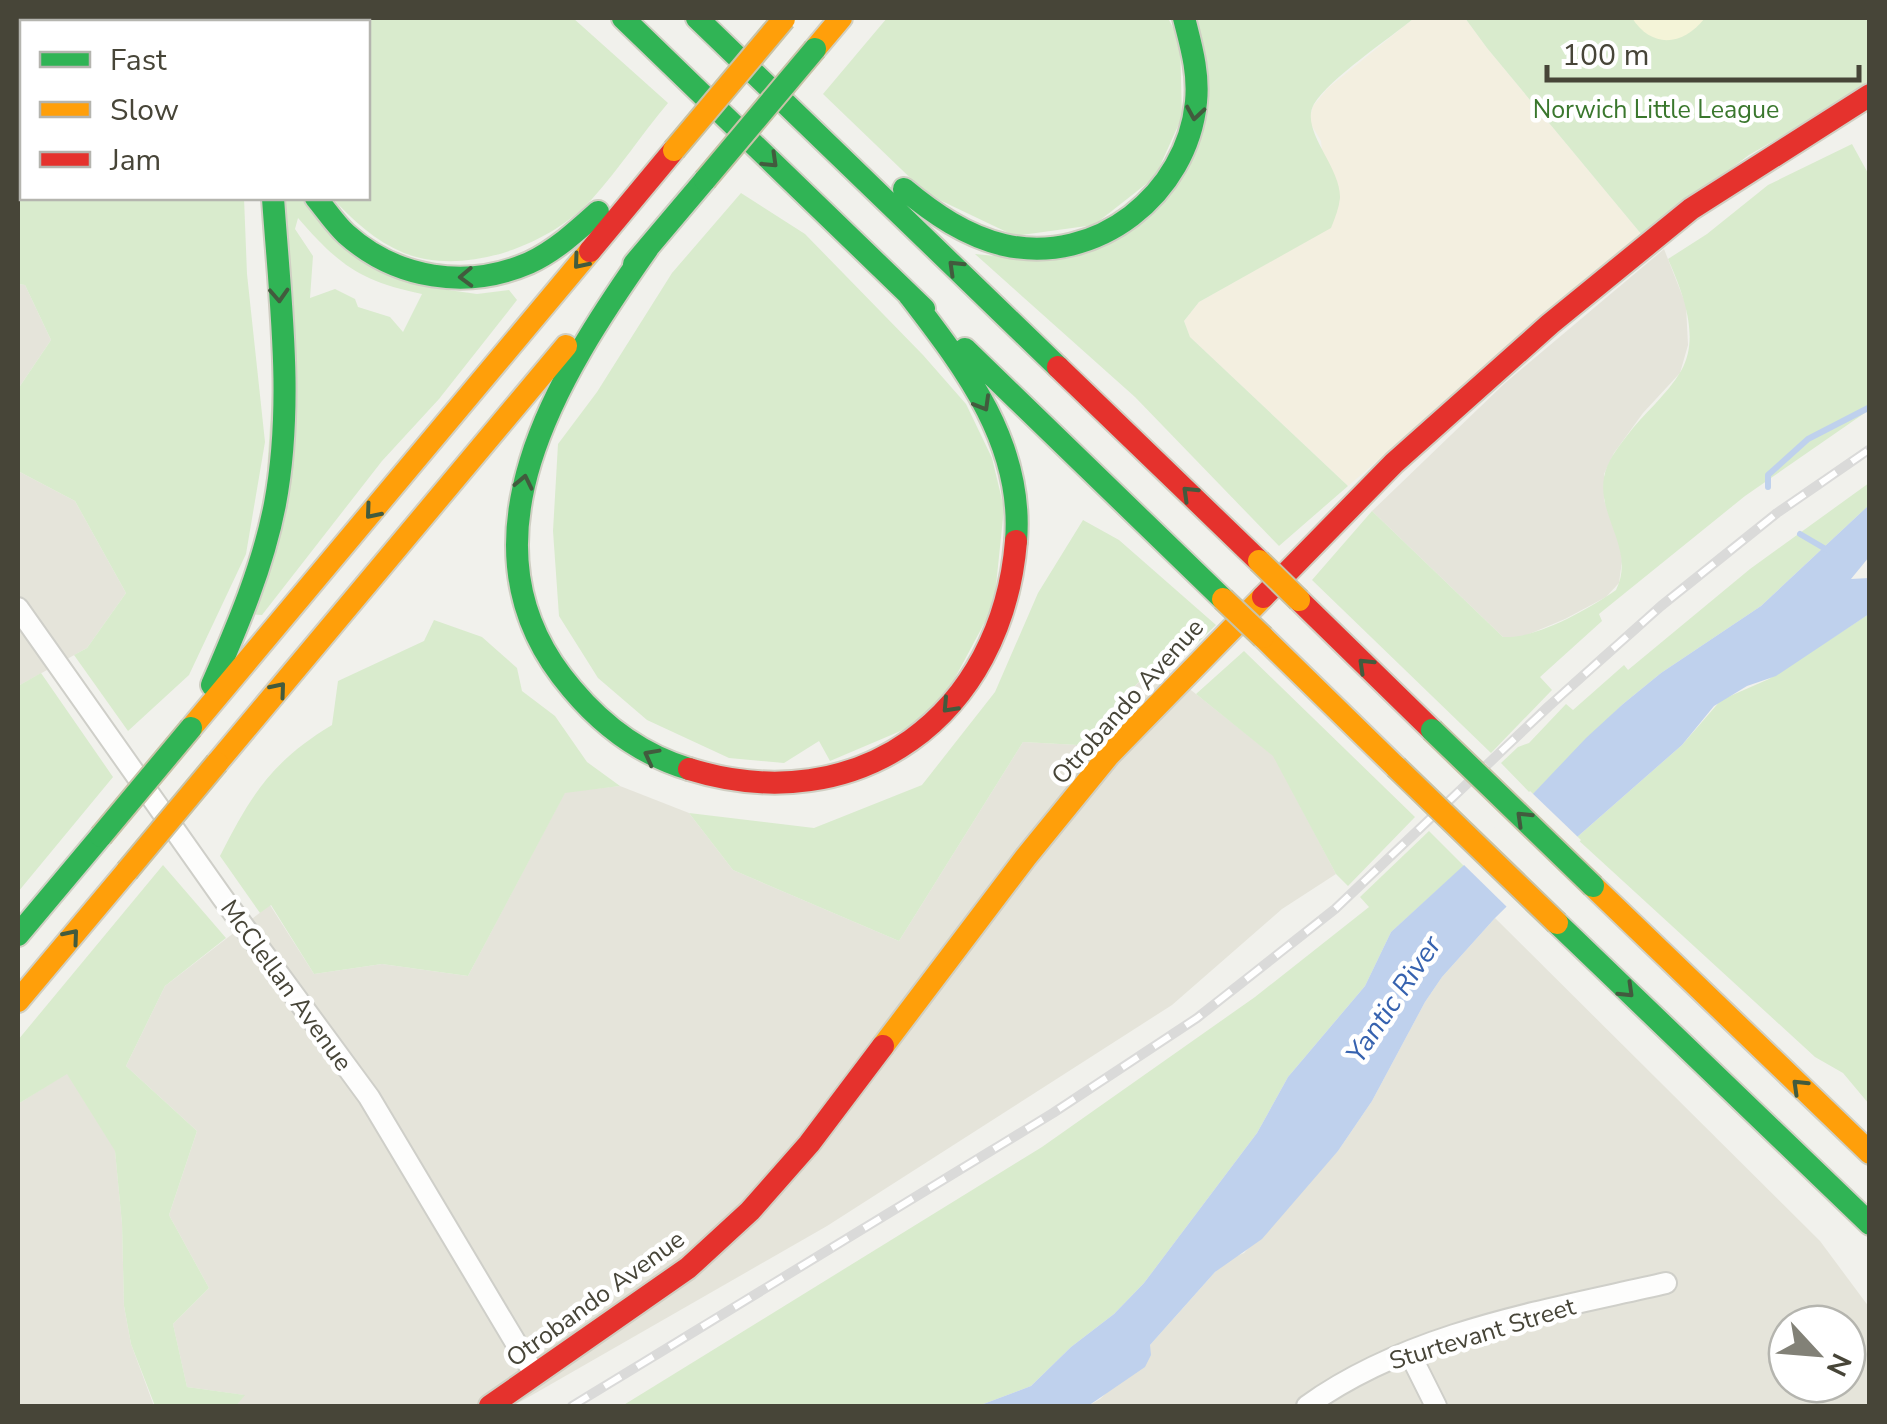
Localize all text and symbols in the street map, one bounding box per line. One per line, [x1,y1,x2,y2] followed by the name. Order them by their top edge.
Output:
[20,20,370,200] legend
[1547,20,1860,82] scale bar
[1562,35,1649,76] text: 100 m
[110,40,167,81] text: Fast
[110,90,179,131] text: Slow
[1533,93,1779,127] park label: Norwich Little League
[1185,105,1206,121] one-way arrow
[109,140,161,181] text: Jam
[759,149,778,167] one-way arrow
[574,251,592,269] one-way arrow
[949,261,967,279] one-way arrow
[458,267,474,288] one-way arrow
[268,287,289,303] one-way arrow
[971,394,991,412] one-way arrow
[513,474,534,491] one-way arrow
[1182,487,1200,505] one-way arrow
[366,500,384,518] one-way arrow
[1044,611,1212,792] street label: Otrobando Avenue
[1359,659,1377,677] one-way arrow
[267,682,285,700] one-way arrow
[943,694,961,713] one-way arrow
[643,748,661,768] one-way arrow
[1517,812,1535,830] one-way arrow
[212,893,360,1078] street label: McClellan Avenue
[1337,928,1451,1071] water label: Yantic River
[60,929,78,947] one-way arrow
[1616,979,1634,997] one-way arrow
[1793,1079,1811,1097] one-way arrow
[500,1223,692,1375] street label: Otrobando Avenue
[1385,1289,1580,1378] street label: Sturtevant Street
[1767,1304,1867,1404] north arrow
[1817,1347,1860,1382] text: N

